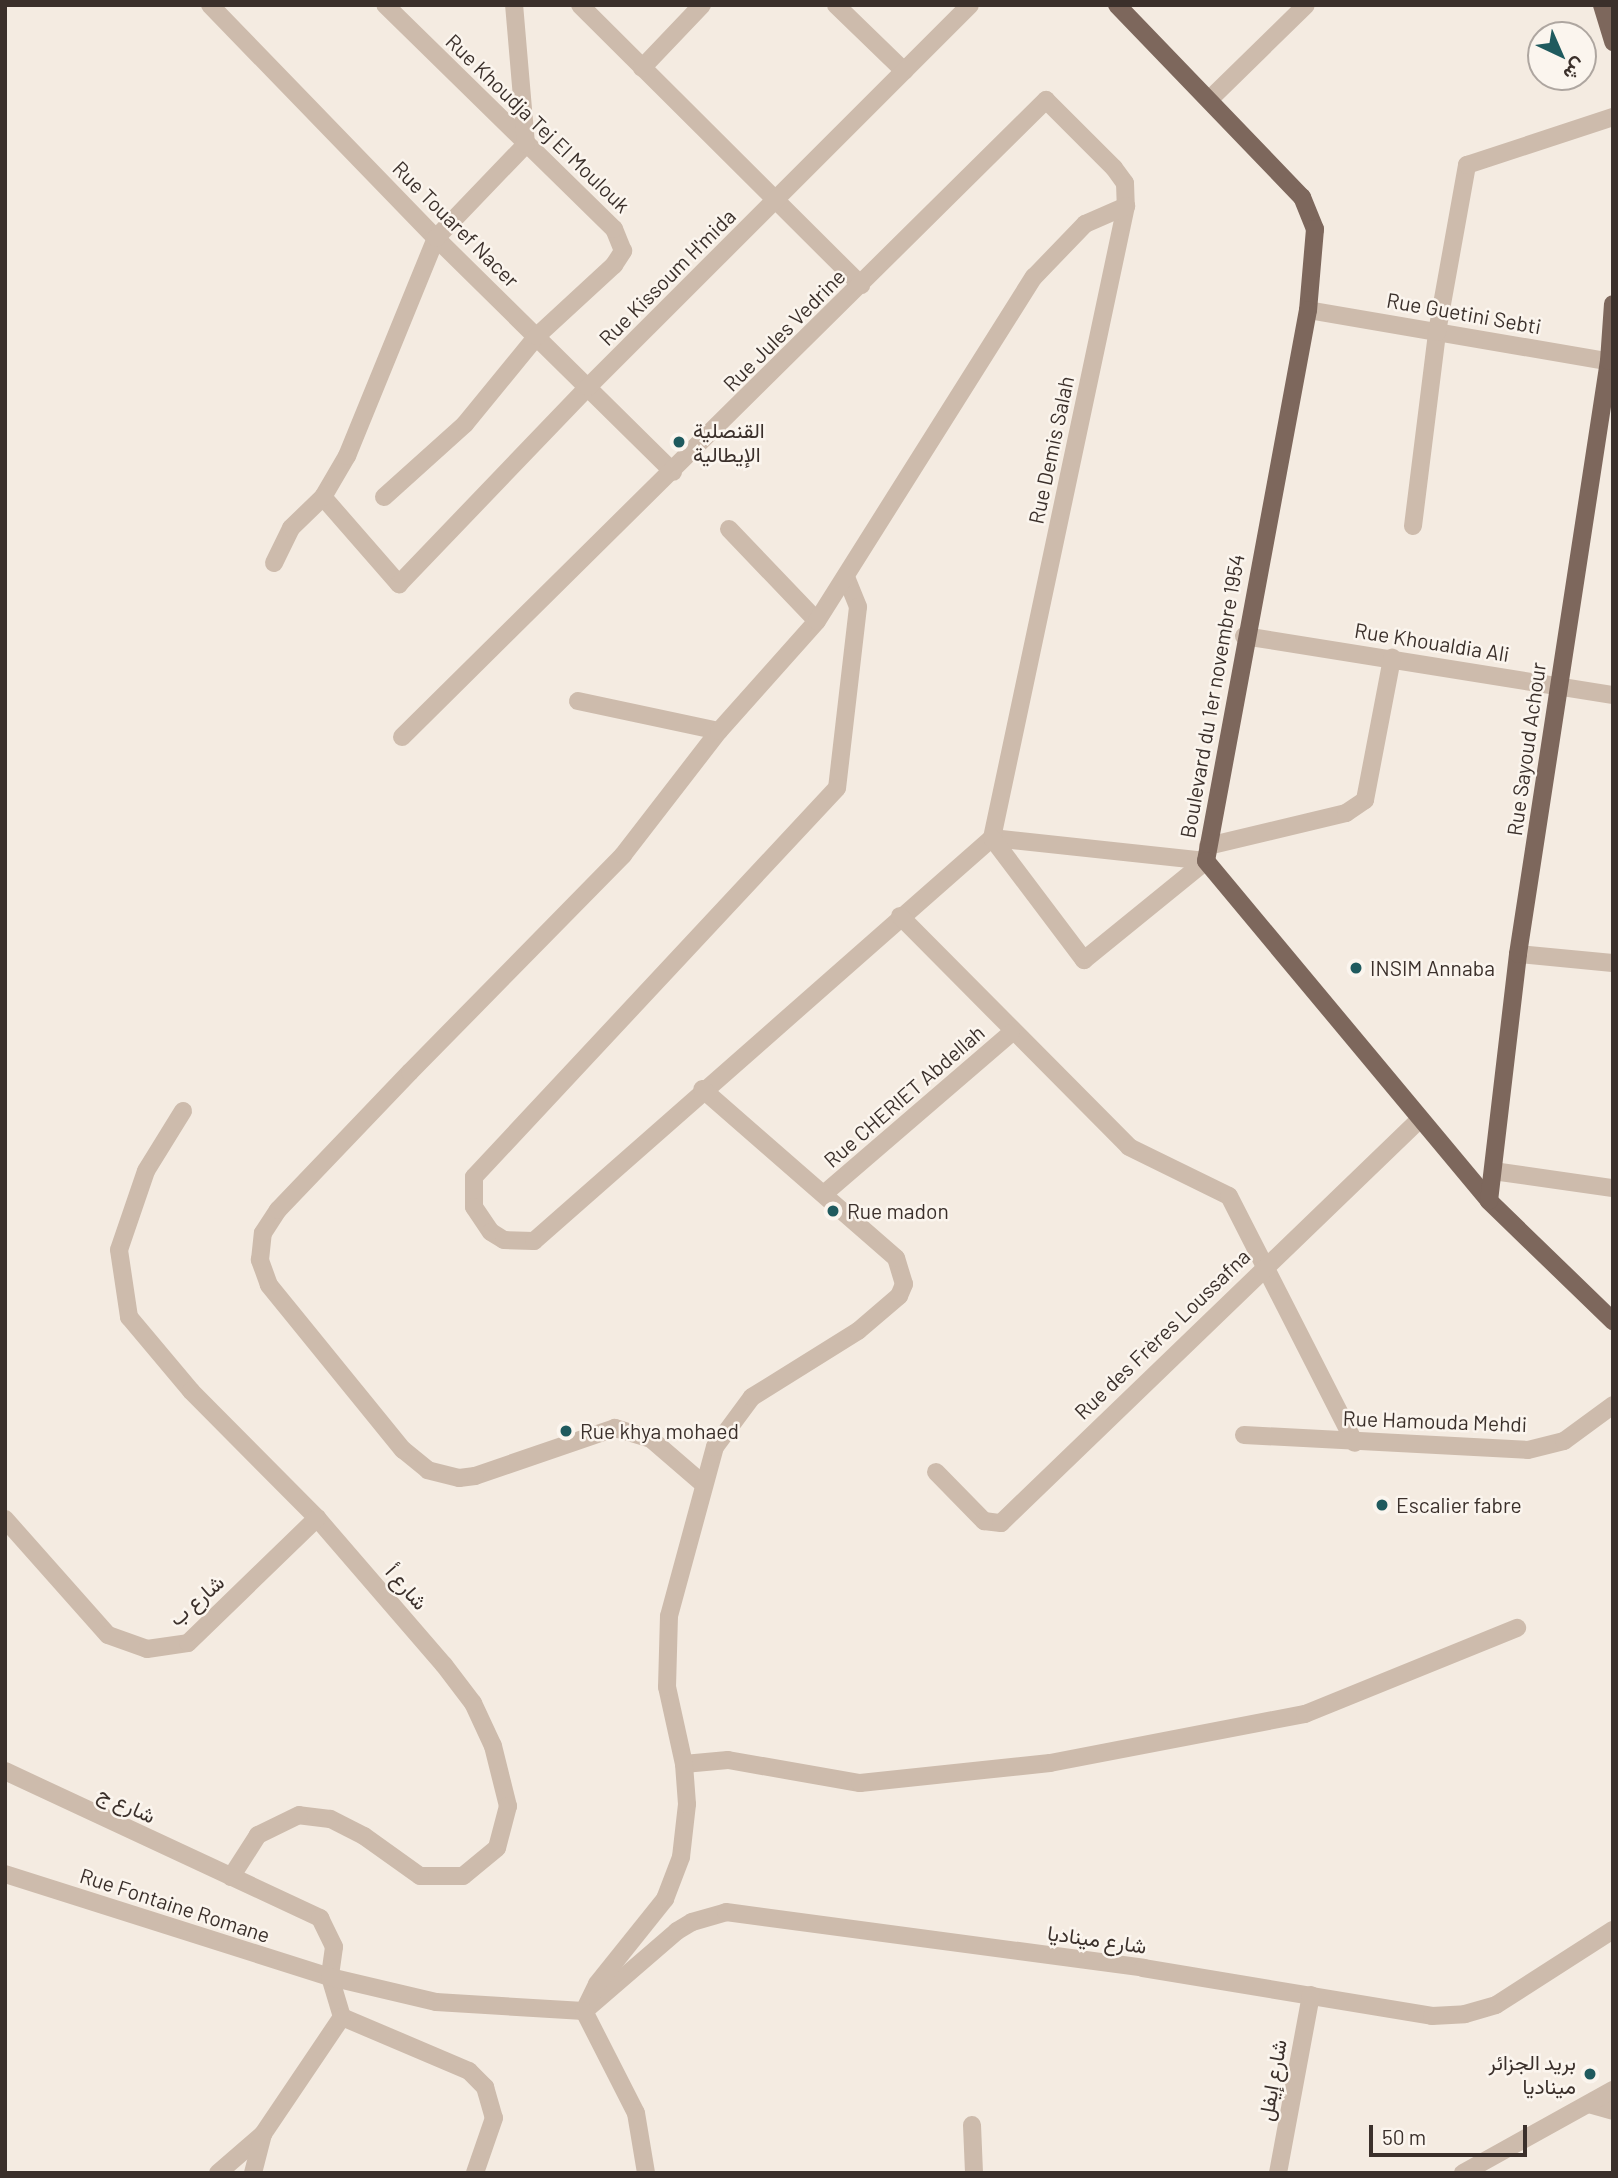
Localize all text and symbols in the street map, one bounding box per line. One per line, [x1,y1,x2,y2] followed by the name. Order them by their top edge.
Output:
[1527,21,1597,91] north arrow
[441,28,635,218] street label: Rue Khoudja Tej El Moulouk
[1559,54,1592,86] text: ش
[388,156,524,292] street label: Rue Touaref Nacer
[593,203,741,351] street label: Rue Kissoum H'mida
[718,264,850,396] street label: Rue Jules Vedrine
[1385,287,1543,339] street label: Rue Guetini Sebti
[1023,374,1079,526] street label: Rue Demis Salah
[693,417,765,467] place label: القنصلية الإيطالية
[671,434,687,450] marker: القنصلية الإيطالية
[1175,552,1249,840] street label: Boulevard du 1er novembre 1954
[1353,617,1511,667] street label: Rue Khoualdia Ali
[1501,661,1551,837] street label: Rue Sayoud Achour
[1370,955,1495,981] place label: INSIM Annaba
[1348,960,1364,976] marker: INSIM Annaba
[819,1019,989,1173] street label: Rue CHERIET Abdellah
[847,1198,949,1224] place label: Rue madon
[825,1203,841,1219] marker: Rue madon
[1069,1244,1255,1424] street label: Rue des Frères Loussafna
[1342,1405,1528,1437] street label: Rue Hamouda Mehdi
[580,1418,739,1444] place label: Rue khya mohaed
[558,1423,574,1439] marker: Rue khya mohaed
[1396,1492,1522,1518] place label: Escalier fabre
[1374,1497,1390,1513] marker: Escalier fabre
[381,1559,433,1615] street label: شارع أ
[163,1569,229,1631] street label: شارع ب
[94,1780,160,1828] street label: شارع ج
[77,1862,273,1948] street label: Rue Fontaine Romane
[1046,1920,1148,1958] street label: شارع ميناديا
[1252,2037,1292,2123] street label: شارع إيفل
[1488,2049,1576,2099] place label: بريد الجزائر ميناديا
[1582,2066,1598,2082] marker: بريد الجزائر ميناديا
[1373,2112,1530,2156] scale bar
[1382,2124,1426,2149] text: 50 m

